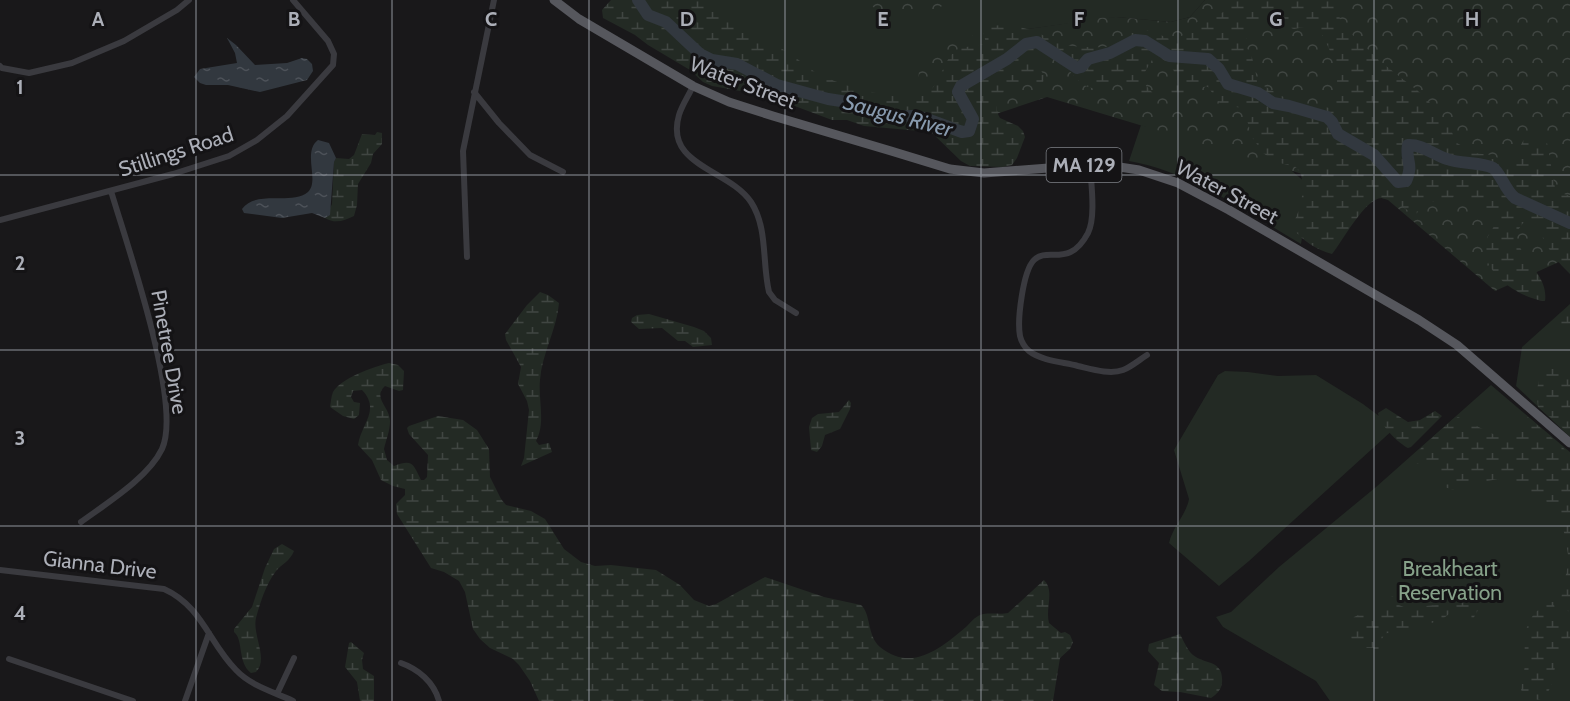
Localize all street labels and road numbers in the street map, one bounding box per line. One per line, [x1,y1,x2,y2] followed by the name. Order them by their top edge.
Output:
[686,51,800,114] street label: Water Street
[115,121,236,182] street label: Stillings Road
[1046,148,1122,182] road number: MA 129
[1172,154,1283,229] street label: Water Street
[146,288,193,416] street label: Pinetree Drive
[42,545,158,584] street label: Gianna Drive

